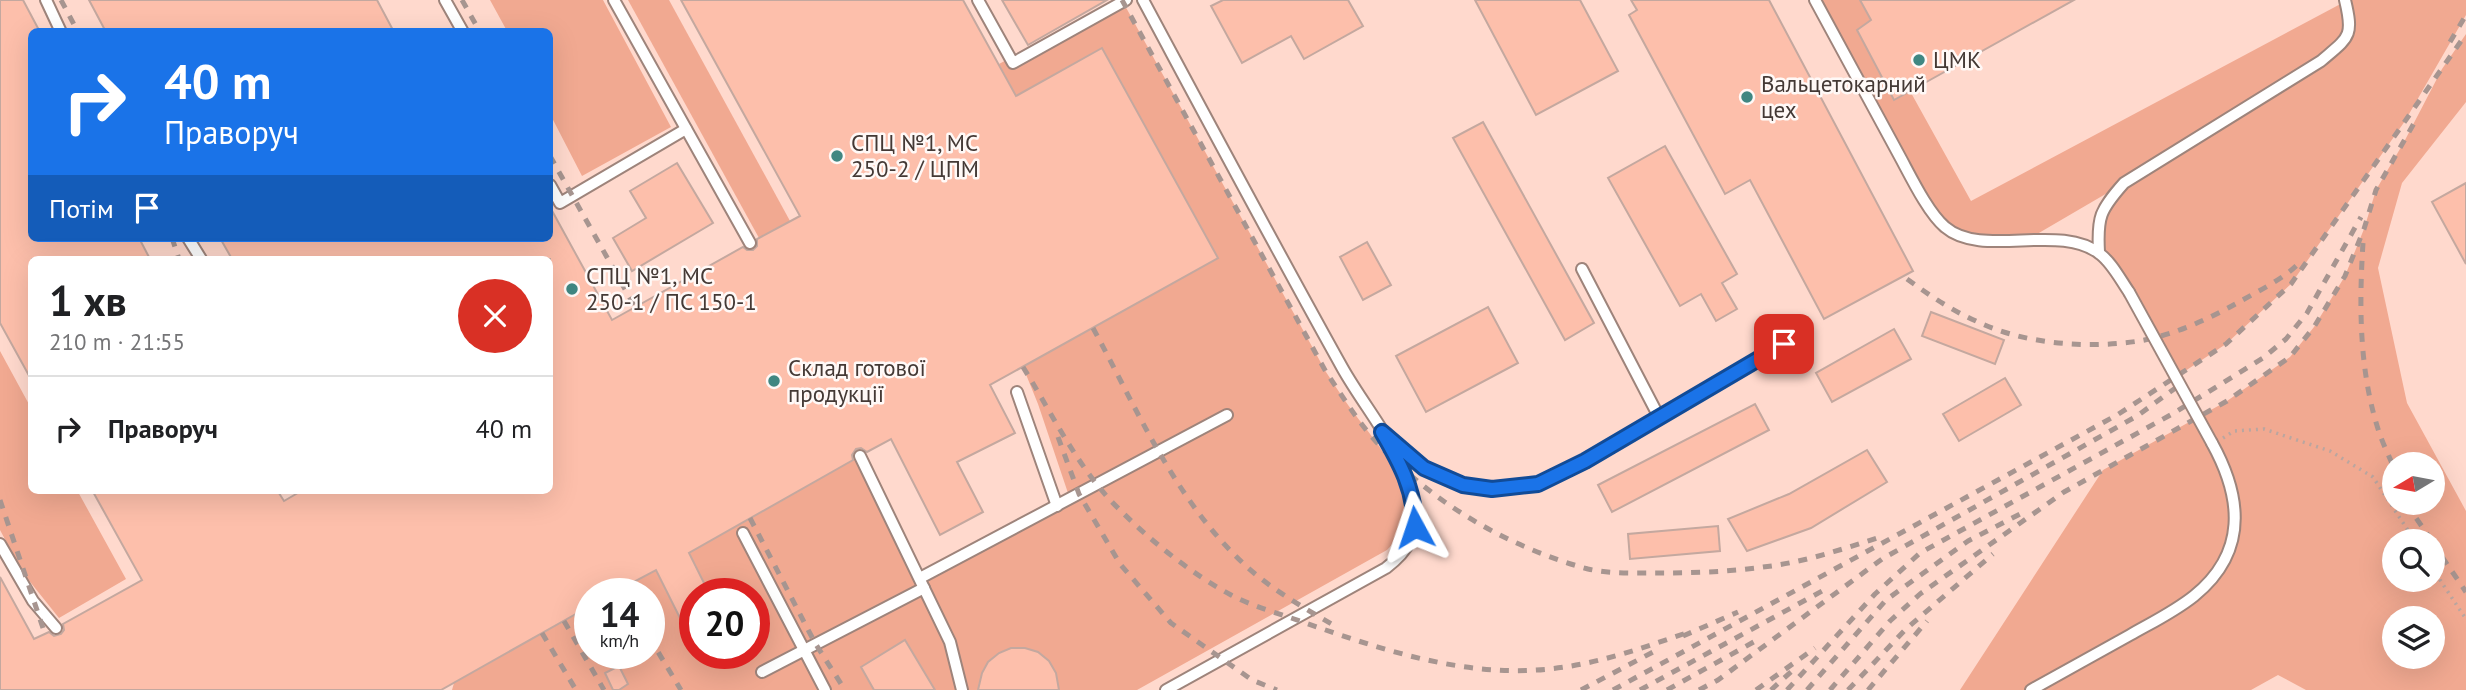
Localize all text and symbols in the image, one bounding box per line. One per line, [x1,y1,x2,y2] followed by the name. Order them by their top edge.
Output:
[1933,45,1981,74] place label: ЦМК
[164,49,271,113] text: 40 m
[1911,52,1927,68] marker: ЦМК
[49,56,140,147] icon: right
[1761,69,1926,124] place label: Вальцетокарний цех
[1739,89,1755,105] marker: Вальцетокарний цех
[164,111,299,153] text: Праворуч
[851,128,979,183] place label: СПЦ №1, МС 250-2 / ЦПМ
[829,148,845,164] marker: СПЦ №1, МС 250-2 / ЦПМ
[128,189,166,227] icon: arrive
[49,192,114,225] text: Потім
[586,261,757,316] place label: СПЦ №1, МС 250-1 / ПС 150-1
[49,273,127,328] text: 1 хв
[458,279,532,353] button: close
[564,281,580,297] marker: СПЦ №1, МС 250-1 / ПС 150-1
[1754,314,1814,374] pin
[1765,325,1803,363] icon: arrive
[49,327,185,356] text: 210 m · 21:55
[788,353,926,408] place label: Склад готової продукції
[766,373,782,389] marker: Склад готової продукції
[49,410,87,448] icon: right
[108,412,218,445] text: Праворуч
[476,412,532,445] text: 40 m
[2382,452,2445,514] north arrow
[2382,452,2445,669] map controls
[1378,490,1452,564] position arrow
[2382,529,2445,592] button: search
[679,578,770,669] speed limit sign: 20
[600,591,639,637] text: 14
[2382,606,2445,669] button: layers
[600,629,639,652] text: km/h

